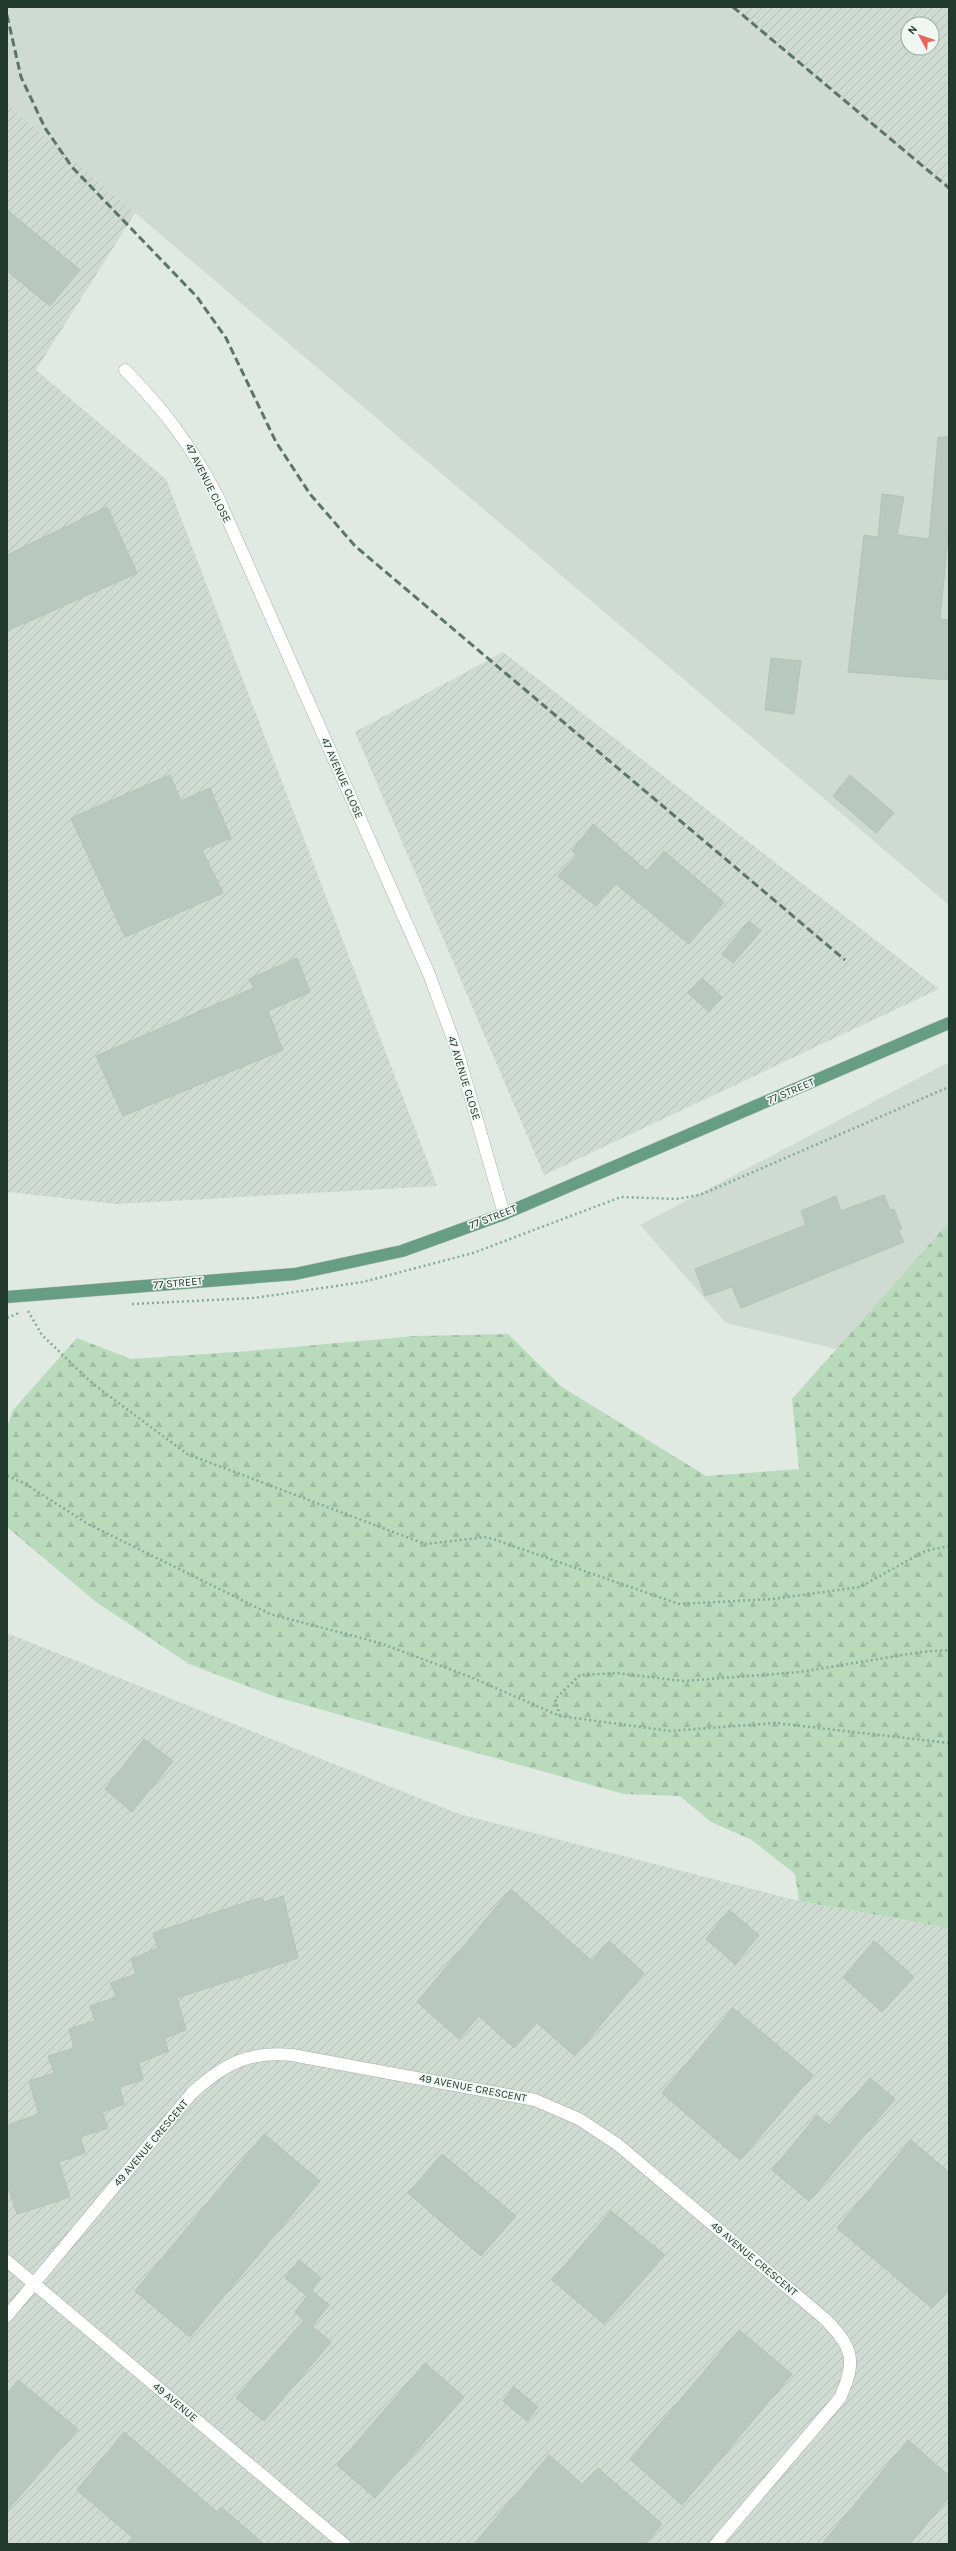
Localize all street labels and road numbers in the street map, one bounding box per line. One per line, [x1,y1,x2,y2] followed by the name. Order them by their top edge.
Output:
[182,441,234,525] street label: 47 AVENUE CLOSE
[318,735,366,821] street label: 47 AVENUE CLOSE
[445,1034,483,1122] street label: 47 AVENUE CLOSE
[766,1075,817,1107] street label: 77 STREET
[467,1202,519,1232] street label: 77 STREET
[153,1274,204,1292] street label: 77 STREET
[418,2071,528,2105] street label: 49 AVENUE CRESCENT
[111,2097,191,2189] street label: 49 AVENUE CRESCENT
[708,2219,800,2299] street label: 49 AVENUE CRESCENT
[150,2380,200,2424] street label: 49 AVENUE

